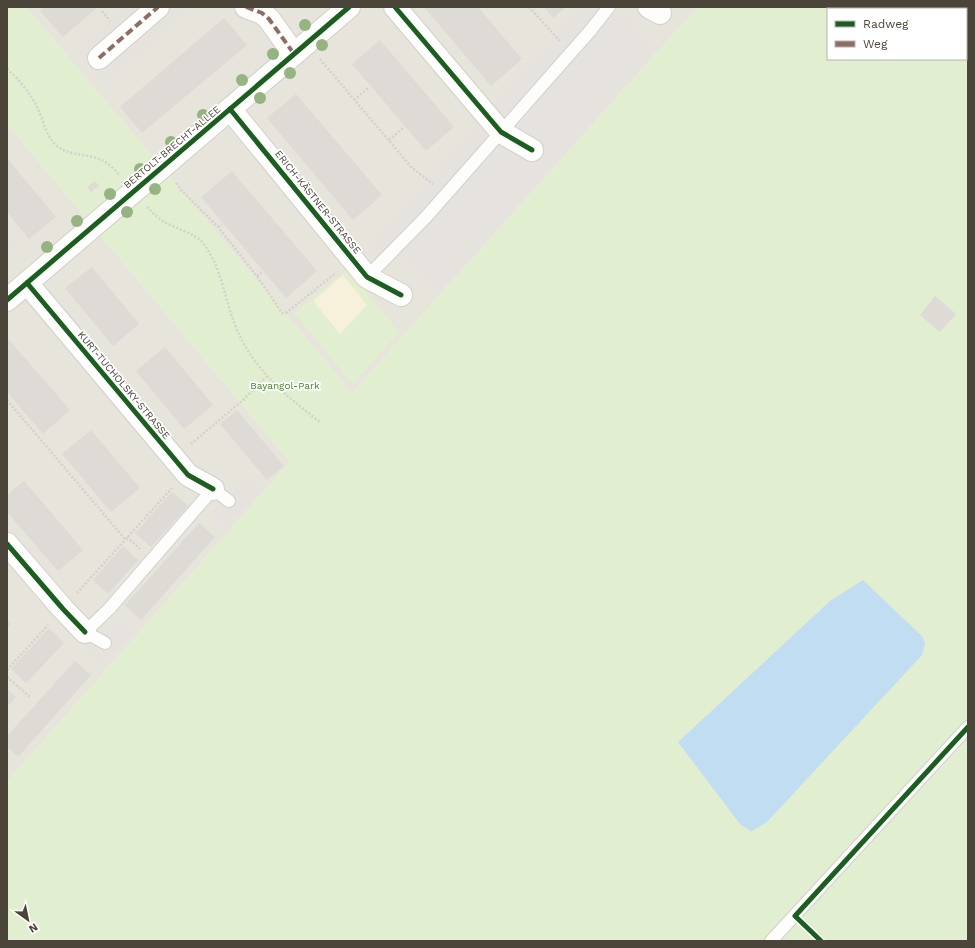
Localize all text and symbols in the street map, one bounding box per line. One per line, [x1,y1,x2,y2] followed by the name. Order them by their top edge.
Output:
[827,8,967,60] legend
[863,17,909,31] text: Radweg
[863,37,888,51] text: Weg
[122,103,222,191] street label: BERTOLT-BRECHT-ALLEE
[273,148,363,256] street label: ERICH-KÄSTNER-STRASSE
[76,329,172,441] street label: KURT-TUCHOLSKY-STRASSE
[250,380,320,391] park label: Bayangol-Park
[8,900,48,940] north arrow
[26,920,40,936] text: N

